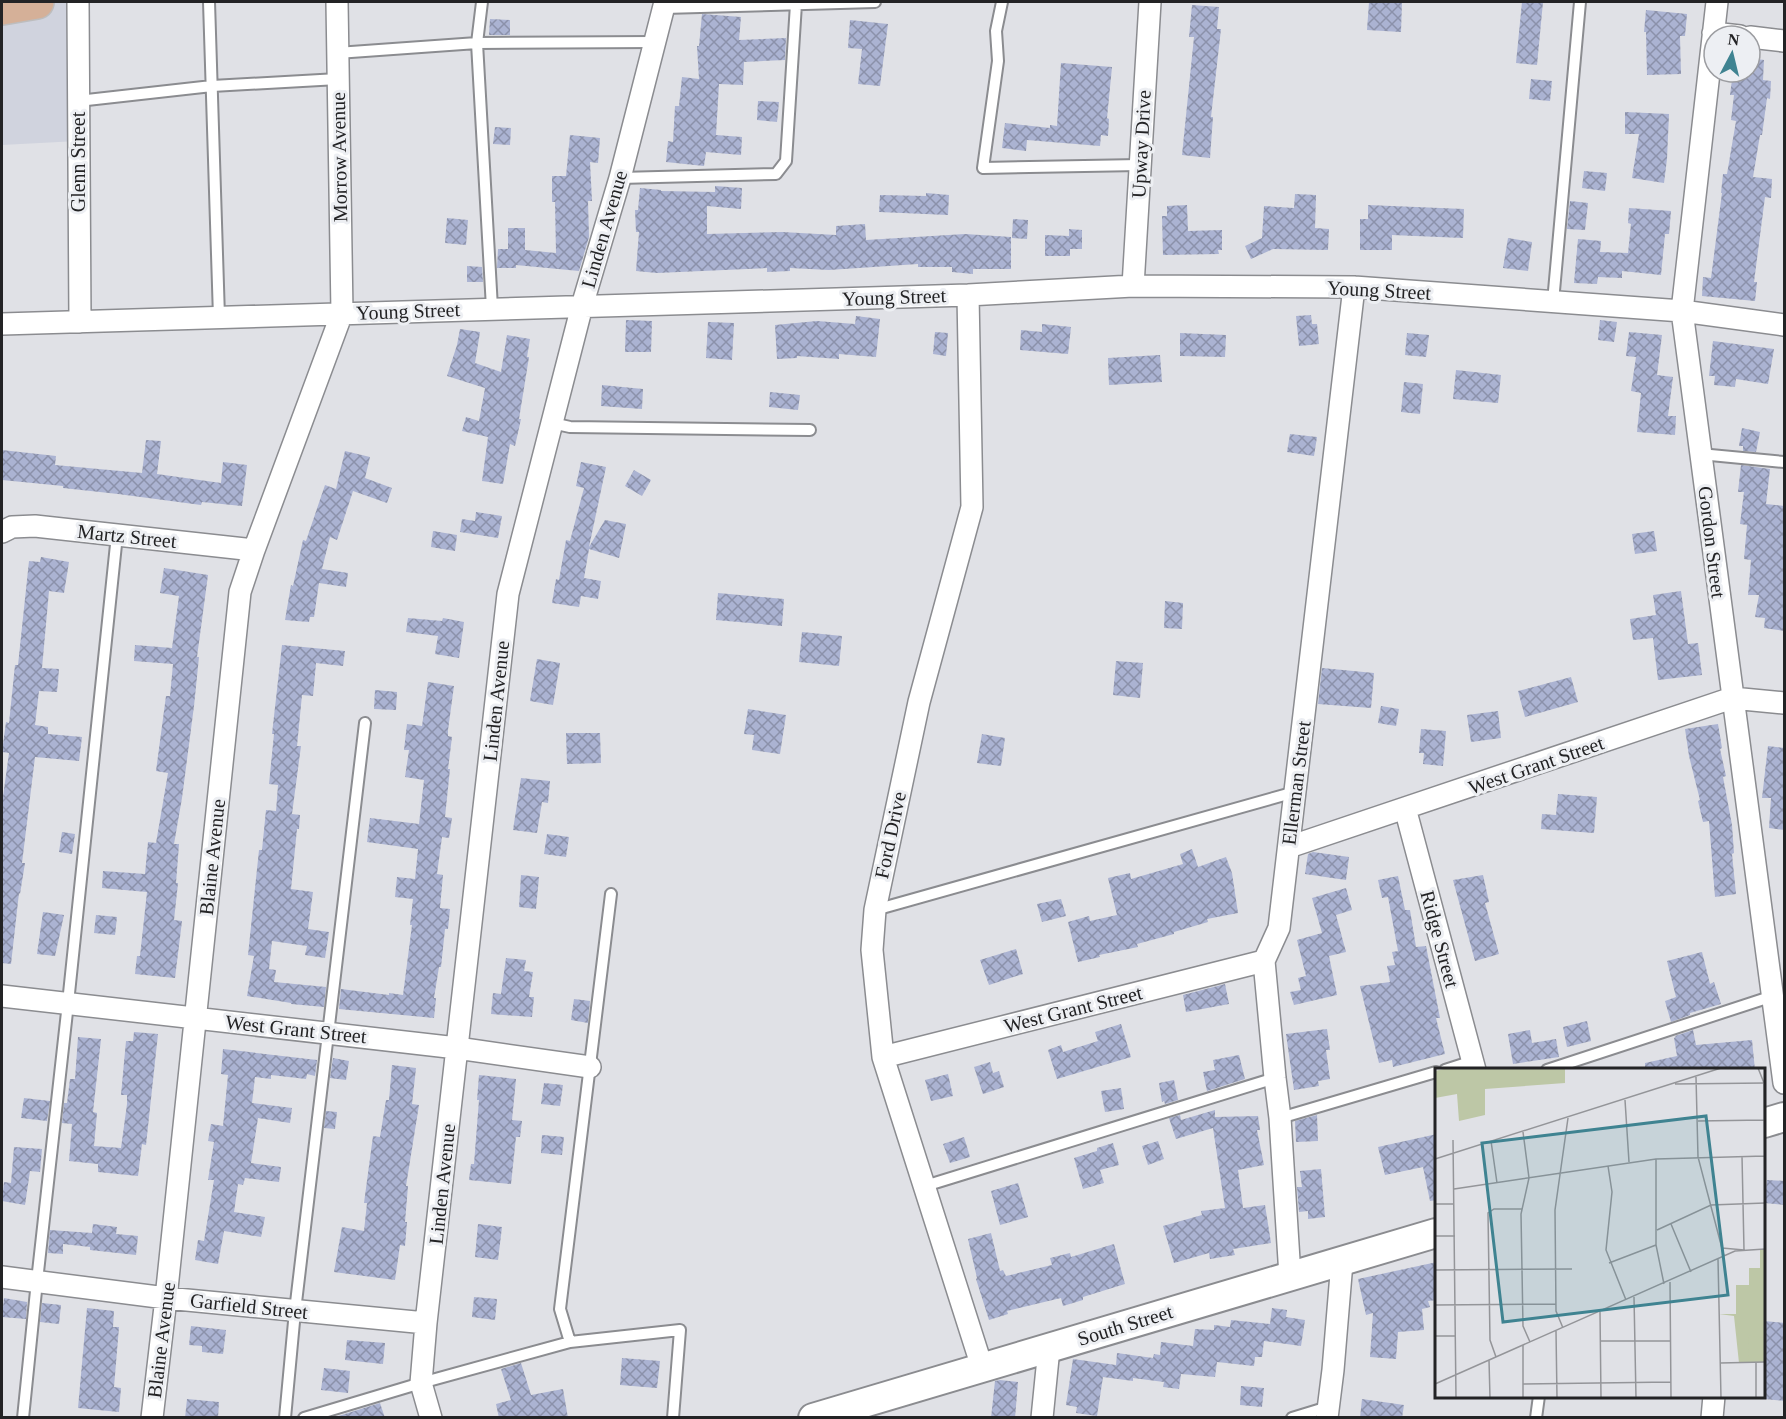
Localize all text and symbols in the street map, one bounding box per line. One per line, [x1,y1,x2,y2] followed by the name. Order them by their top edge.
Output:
[1702,24,1762,84] north arrow
[1727,30,1741,49] text: N
[1127,89,1156,199] street label: Upway Drive
[327,92,351,222] street label: Morrow Avenue
[67,111,89,212] street label: Glenn Street
[577,168,631,290] street label: Linden Avenue
[1326,276,1432,305] street label: Young Street
[842,284,947,311] street label: Young Street
[356,298,461,325] street label: Young Street
[1694,485,1730,600] street label: Gordon Street
[76,520,178,552] street label: Martz Street
[479,639,513,762] street label: Linden Avenue
[1277,719,1315,846] street label: Ellerman Street
[1465,731,1607,798] street label: West Grant Street
[870,789,910,880] street label: Ford Drive
[195,798,229,916] street label: Blaine Avenue
[1416,888,1464,991] street label: Ridge Street
[1002,981,1145,1037] street label: West Grant Street
[224,1011,368,1047] street label: West Grant Street
[1435,1068,1765,1398] inset map
[425,1122,459,1245] street label: Linden Avenue
[143,1281,179,1399] street label: Blaine Avenue
[189,1289,309,1323] street label: Garfield Street
[1075,1300,1176,1350] street label: South Street

